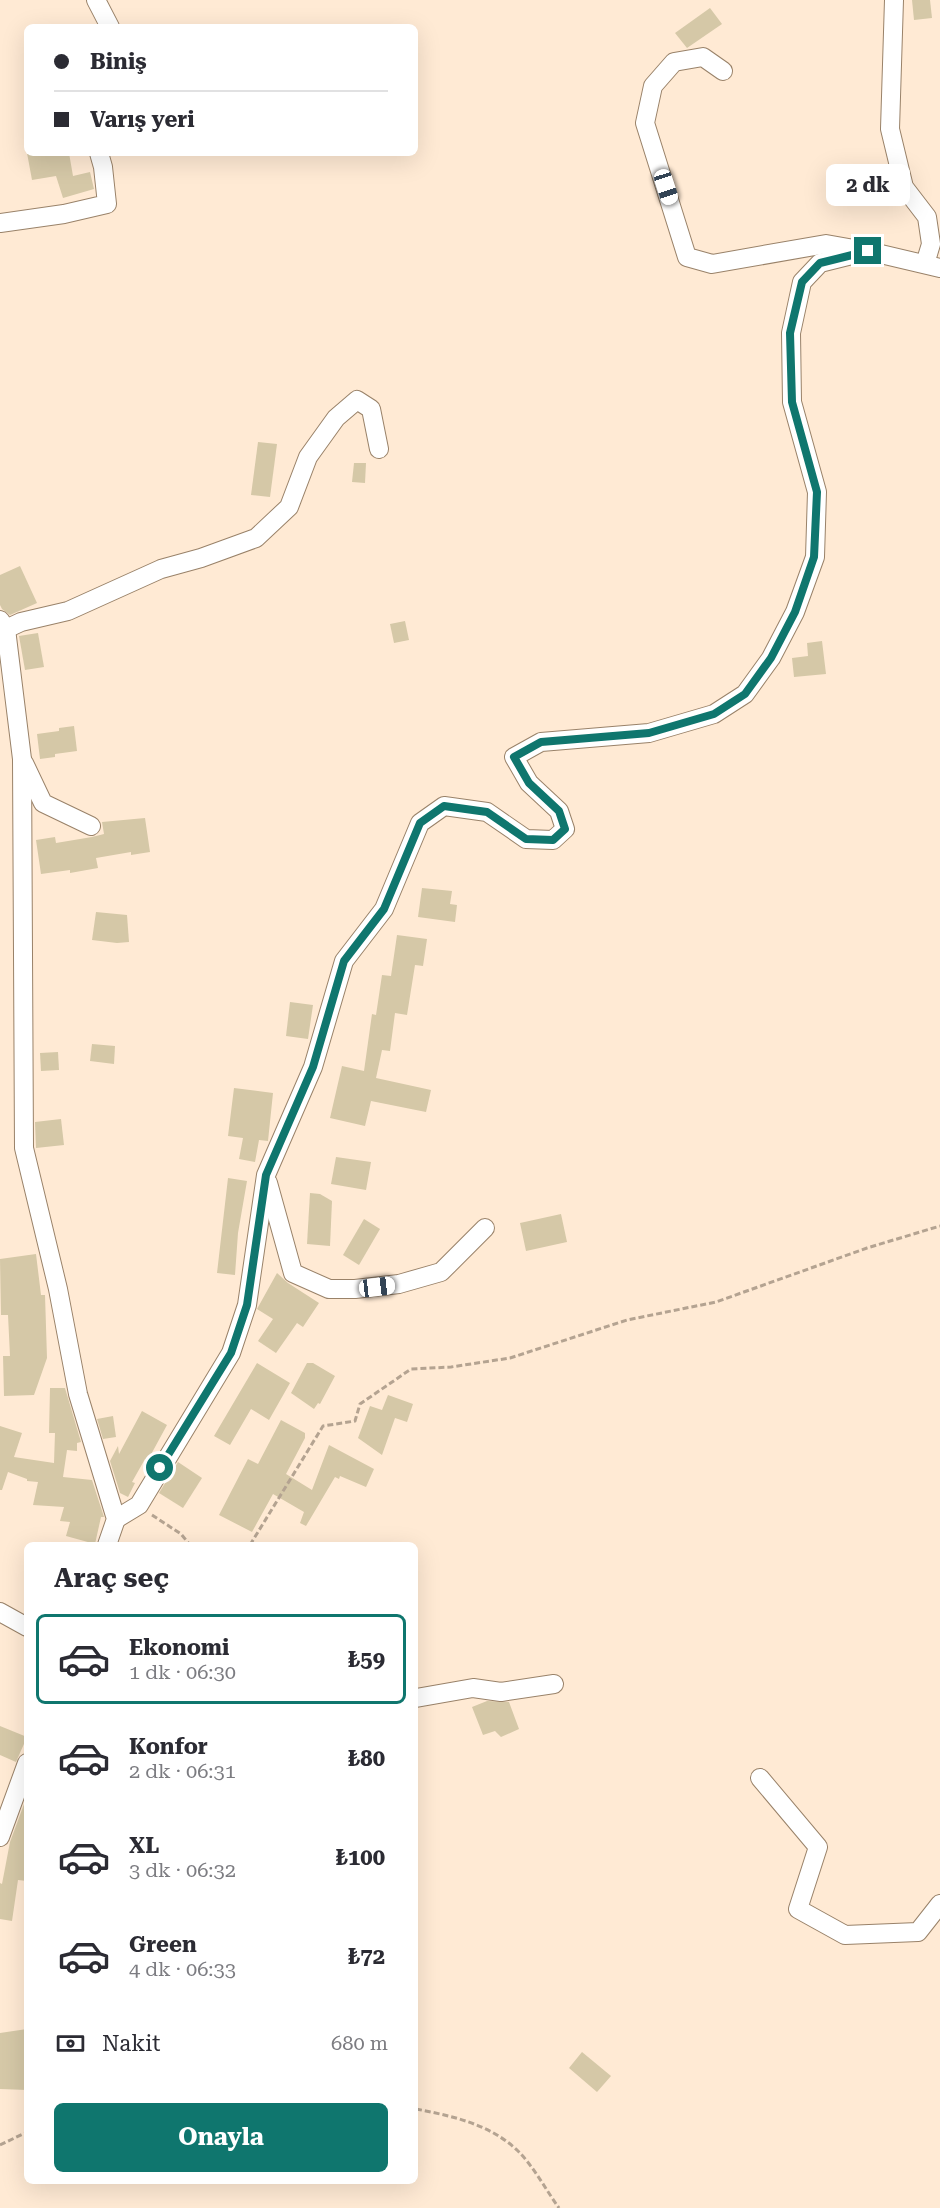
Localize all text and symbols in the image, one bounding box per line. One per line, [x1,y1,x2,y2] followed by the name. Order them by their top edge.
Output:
[90,49,147,74] text: Biniş
[90,107,195,132] text: Varış yeri
[826,164,910,206] callout: 2 dk
[652,167,680,207] car
[846,173,890,197] text: 2 dk
[854,237,881,264] route end
[358,1276,396,1298] car
[146,1454,173,1481] route start
[54,1562,169,1594] text: Araç seç
[57,1632,111,1686] icon: car
[129,1635,229,1660] text: Ekonomi
[348,1647,385,1672] text: ₺59
[129,1660,236,1684] text: 1 dk · 06:30
[57,1731,111,1785] icon: car
[129,1734,208,1759] text: Konfor
[348,1746,385,1771] text: ₺80
[129,1759,236,1783] text: 2 dk · 06:31
[57,1830,111,1884] icon: car
[129,1833,159,1858] text: XL
[336,1845,385,1870] text: ₺100
[129,1858,236,1882] text: 3 dk · 06:32
[57,1929,111,1983] icon: car
[129,1932,197,1957] text: Green
[348,1944,385,1969] text: ₺72
[129,1957,236,1981] text: 4 dk · 06:33
[54,2027,87,2060] icon: cash
[102,2031,160,2056] text: Nakit
[331,2031,388,2055] text: 680 m
[54,2103,388,2172] button: Onayla

